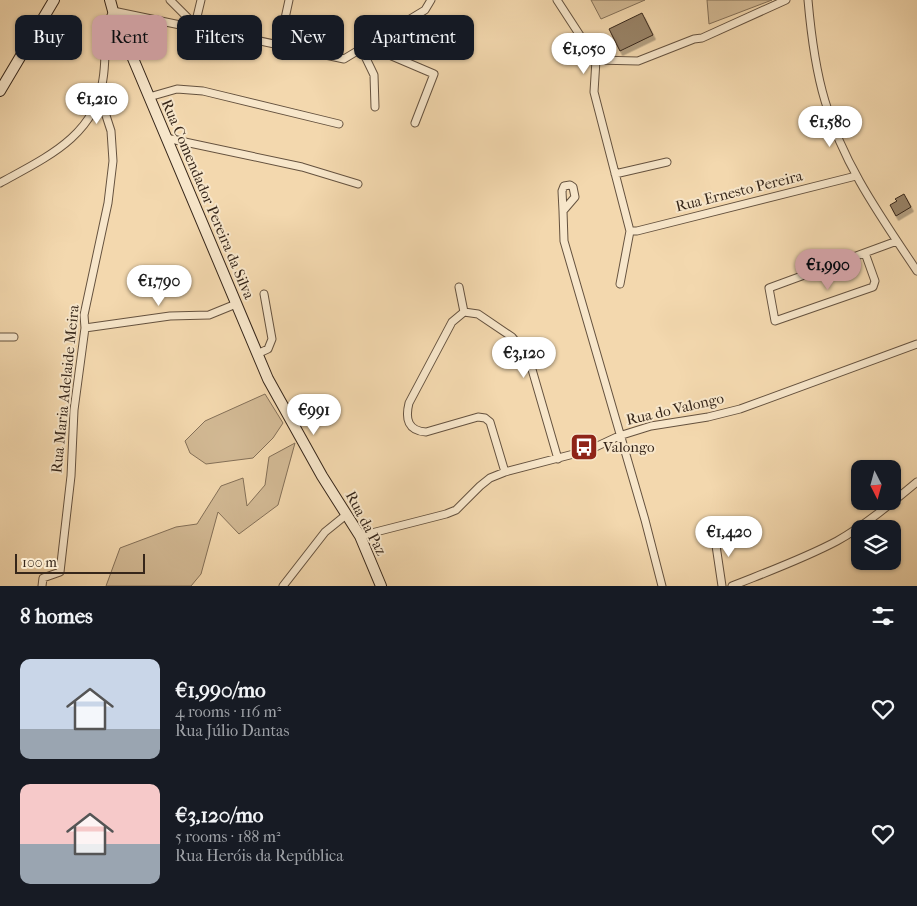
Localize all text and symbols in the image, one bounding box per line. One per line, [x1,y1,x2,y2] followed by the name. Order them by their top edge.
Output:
[15,15,82,60] chip: Buy
[92,15,167,60] chip: Rent
[177,15,262,60] chip: Filters
[272,15,344,60] chip: New
[354,15,474,60] chip: Apartment
[543,32,625,75] pin: €1,050
[562,39,606,58] text: €1,050
[56,82,138,125] pin: €1,210
[76,89,118,108] text: €1,210
[158,96,259,303] street label: Rua Comendador Pereira da Silva
[789,106,871,148] pin: €1,580
[809,112,851,131] text: €1,580
[674,166,805,215] street label: Rua Ernesto Pereira
[787,248,869,291] pin: €1,990
[806,255,850,274] text: €1,990
[118,264,200,307] pin: €1,790
[138,271,180,290] text: €1,790
[47,303,83,474] street label: Rua Maria Adelaide Meira
[483,336,565,379] pin: €3,120
[503,343,545,362] text: €3,120
[624,389,726,429] street label: Rua do Valongo
[284,394,344,436] pin: €991
[298,400,330,419] text: €991
[569,432,599,462] bus stop icon: Valongo
[602,438,655,456] place label: Valongo
[851,460,901,510] north arrow
[851,460,901,570] map controls
[342,488,391,558] street label: Rua da Paz
[688,516,770,558] pin: €1,420
[851,520,901,570] button: layers
[706,522,752,541] text: €1,420
[15,551,145,574] scale bar
[22,554,57,571] text: 100 m
[869,602,897,630] icon: filters
[20,604,93,628] text: 8 homes
[175,678,266,702] text: €1,990/mo
[60,679,120,739] icon: home
[869,695,897,723] icon: heart
[175,702,281,721] text: 4 rooms · 116 m²
[175,721,289,740] text: Rua Júlio Dantas
[175,803,263,827] text: €3,120/mo
[60,804,120,864] icon: home
[869,820,897,848] icon: heart
[175,827,281,846] text: 5 rooms · 188 m²
[175,846,344,865] text: Rua Heróis da República

